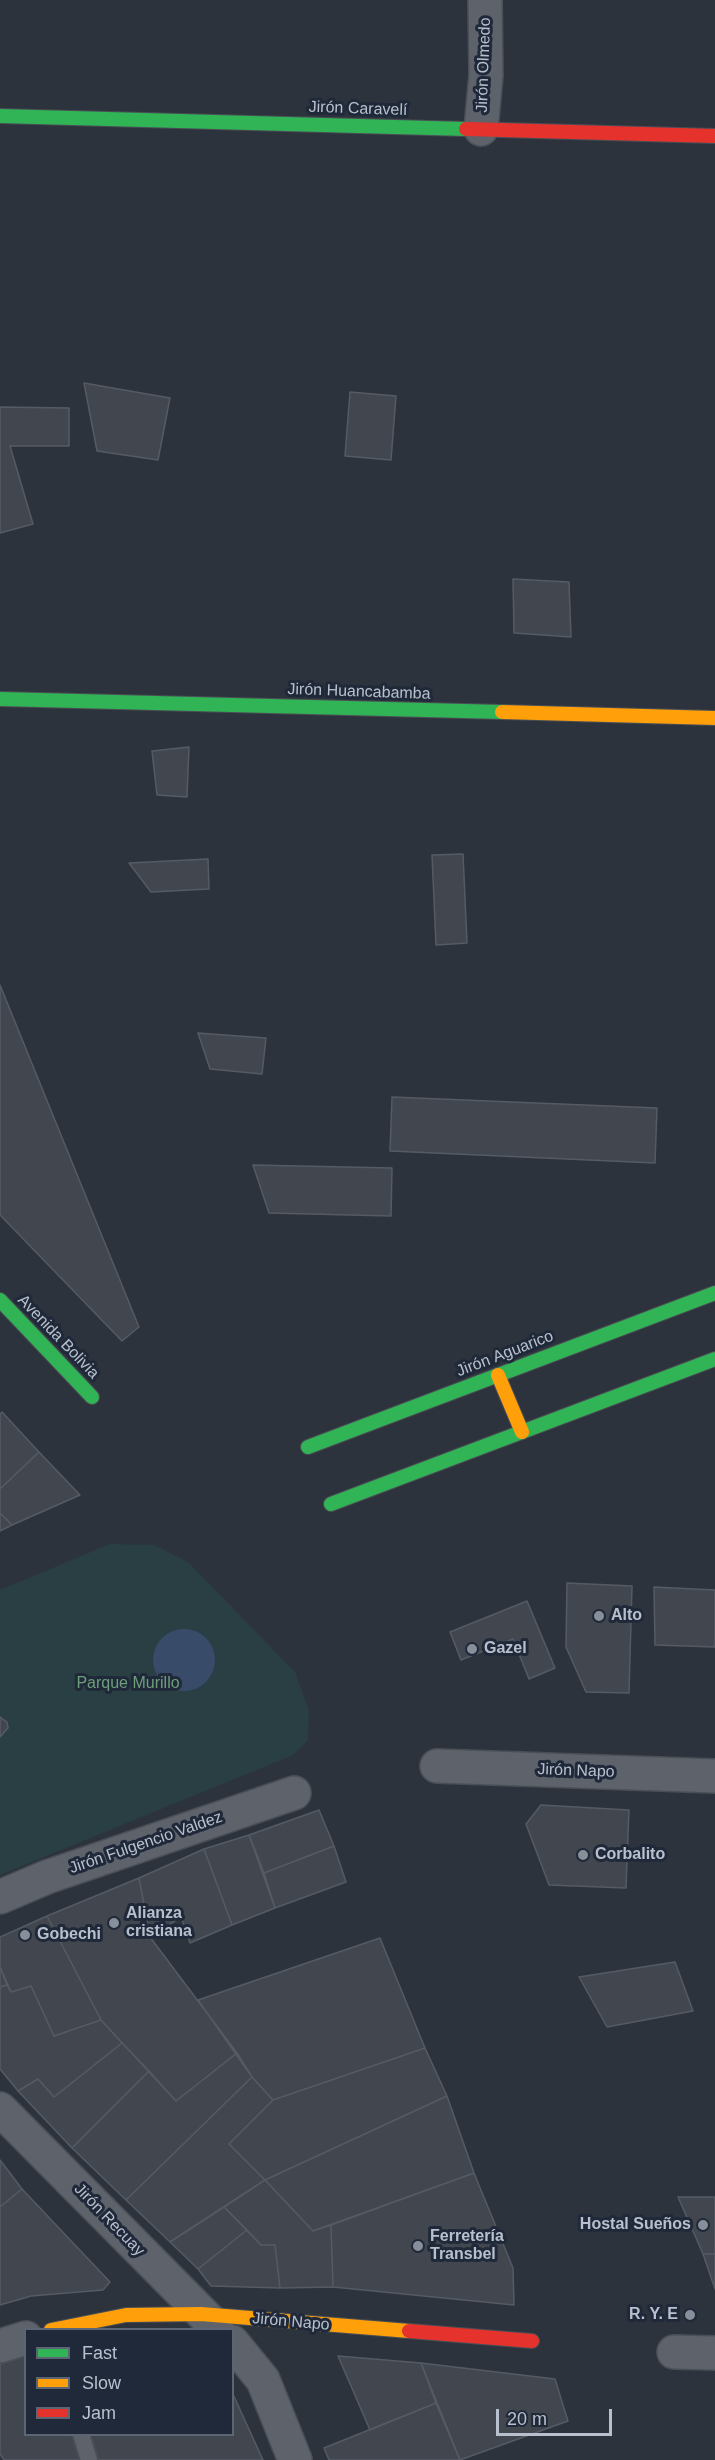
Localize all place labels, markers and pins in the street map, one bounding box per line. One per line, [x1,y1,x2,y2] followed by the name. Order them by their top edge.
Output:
[611,1606,642,1626] place label: Alto
[592,1609,606,1623] marker: Alto
[484,1639,527,1659] place label: Gazel
[465,1642,479,1656] marker: Gazel
[595,1845,665,1865] place label: Corbalito
[576,1848,590,1862] marker: Corbalito
[126,1904,192,1942] place label: Alianza cristiana
[107,1916,121,1930] marker: Alianza cristiana
[37,1925,101,1945] place label: Gobechi
[18,1928,32,1942] marker: Gobechi
[580,2215,691,2235] place label: Hostal Sueños
[696,2218,710,2232] marker: Hostal Sueños
[430,2227,504,2265] place label: Ferretería Transbel
[411,2239,425,2253] marker: Ferretería Transbel
[629,2305,678,2325] place label: R. Y. E
[683,2308,697,2322] marker: R. Y. E

